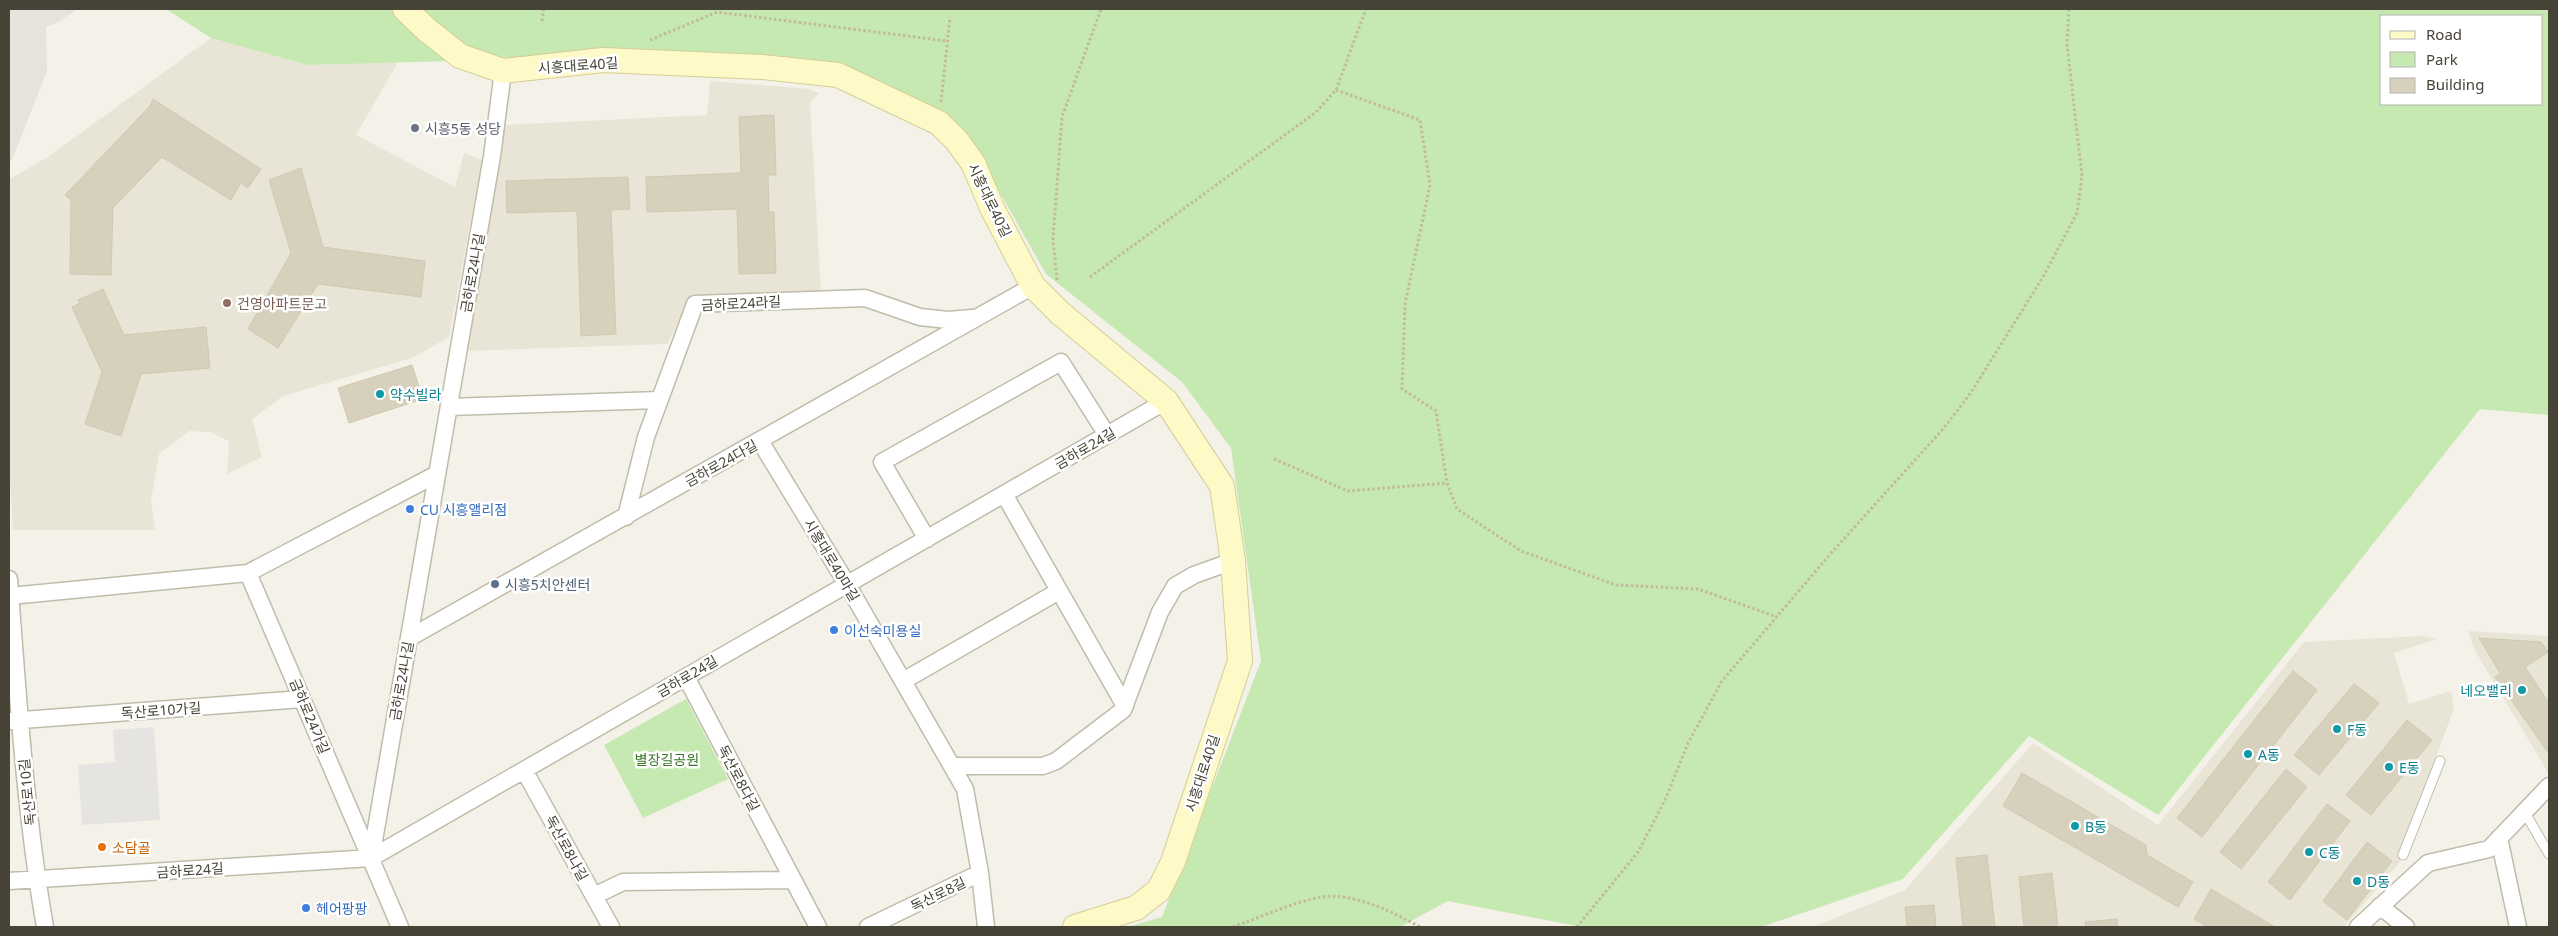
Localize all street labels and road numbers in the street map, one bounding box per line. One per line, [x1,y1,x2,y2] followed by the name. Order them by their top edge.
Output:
[537,53,619,77] street label: 시흥대로40길
[964,160,1016,240] street label: 시흥대로40길
[456,232,488,314] street label: 금하로24나길
[700,291,782,315] street label: 금하로24라길
[1051,423,1119,473] street label: 금하로24길
[681,435,761,491] street label: 금하로24다길
[800,515,864,605] street label: 시흥대로40마길
[385,640,417,722] street label: 금하로24나길
[653,651,721,701] street label: 금하로24길
[286,675,334,757] street label: 금하로24가길
[120,698,202,722] street label: 독산로10가길
[1181,732,1223,814] street label: 시흥대로40길
[714,742,764,814] street label: 독산로8다길
[14,757,40,827] street label: 독산로10길
[541,812,593,884] street label: 독산로8나길
[156,858,224,882] street label: 금하로24길
[907,872,969,916] street label: 독산로8길

